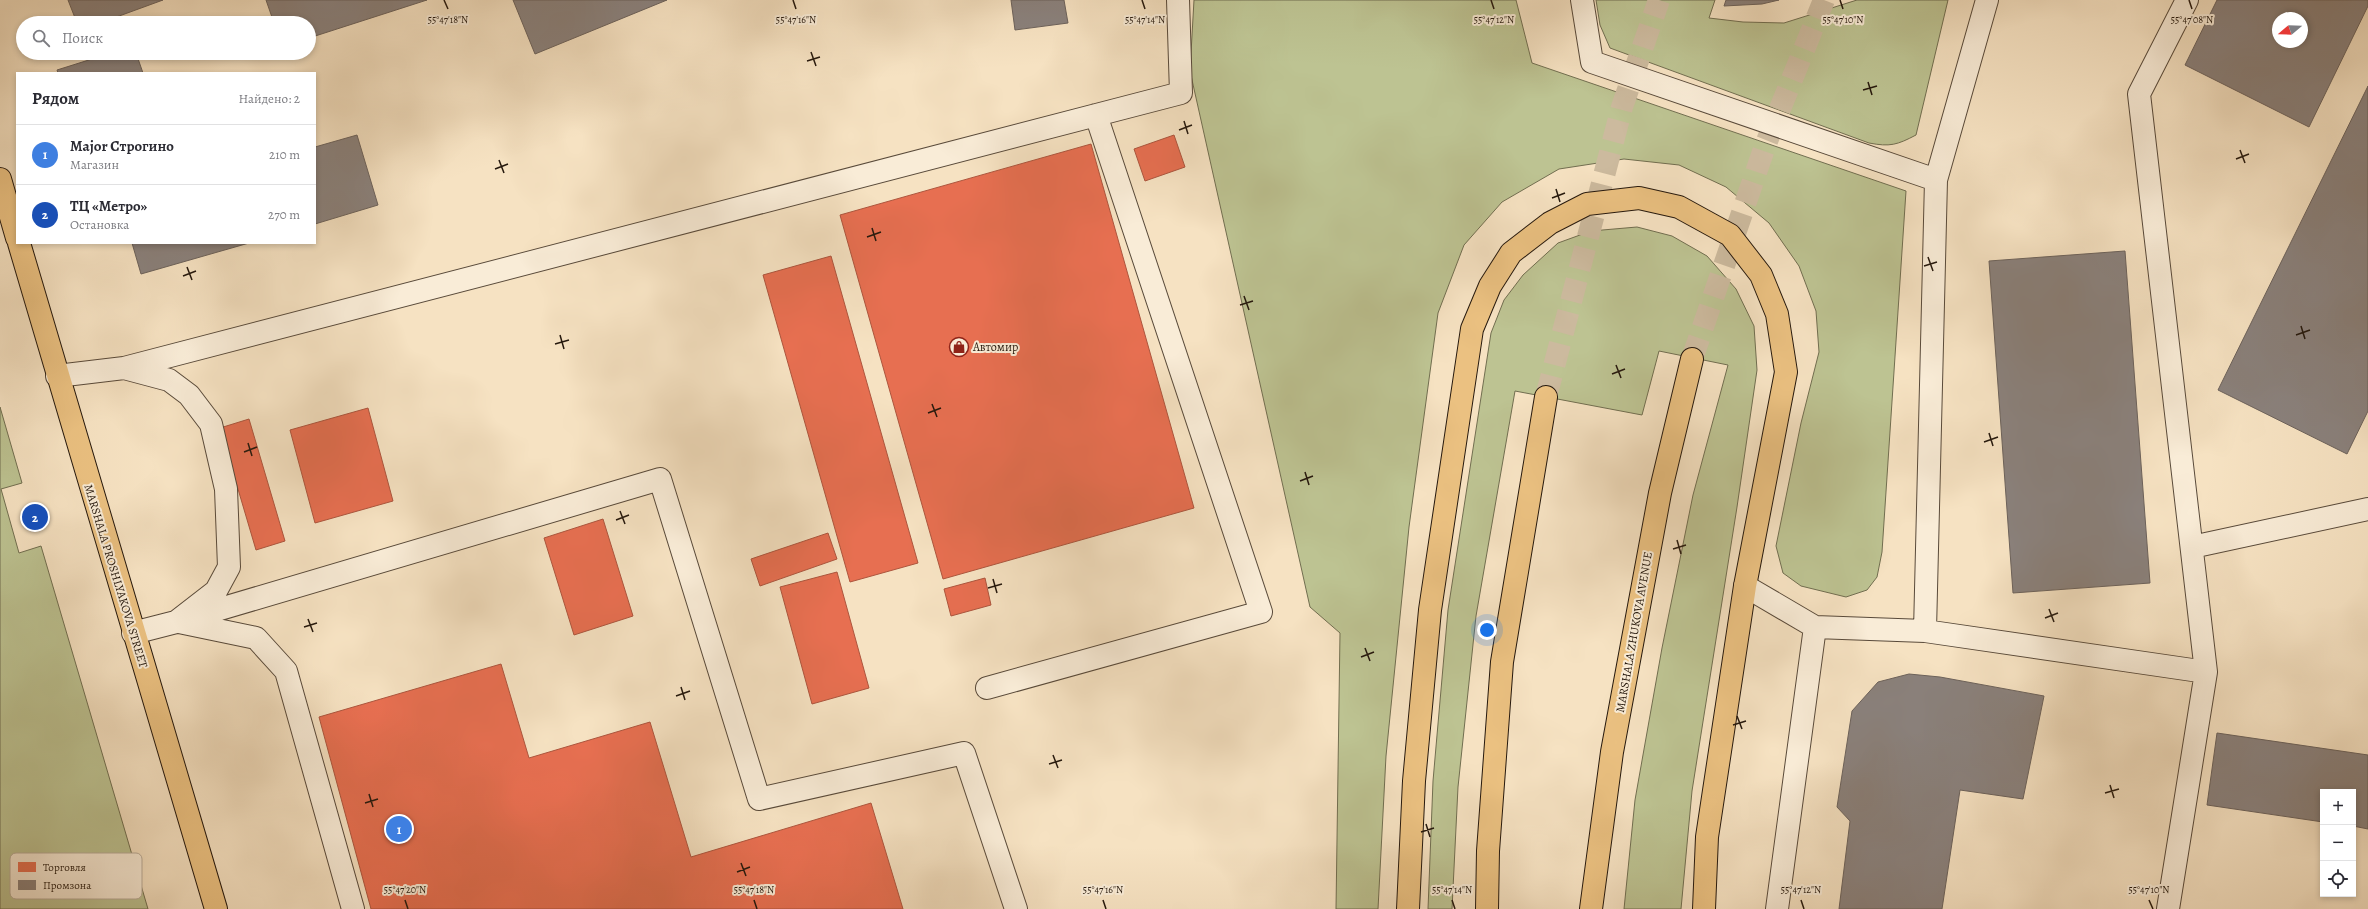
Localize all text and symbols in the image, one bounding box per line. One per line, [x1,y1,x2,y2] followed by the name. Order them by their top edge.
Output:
[2272,12,2308,48] north arrow
[428,13,468,26] text: 55°47'18"N
[776,13,816,26] text: 55°47'16"N
[1125,13,1165,26] text: 55°47'14"N
[1474,13,1514,26] text: 55°47'12"N
[1822,13,1864,26] text: 55°47'10"N
[2171,13,2213,26] text: 55°47'08"N
[16,16,316,60] search box
[30,27,52,49] icon: search
[62,28,103,48] text: Поиск
[32,87,79,110] text: Рядом
[239,90,300,107] text: Найдено: 2
[70,136,174,156] text: Major Строгино
[43,146,47,163] text: 1
[269,146,300,163] text: 210 m
[70,156,119,173] text: Магазин
[70,196,147,216] text: ТЦ «Метро»
[42,206,48,223] text: 2
[268,206,300,223] text: 270 m
[70,216,129,233] text: Остановка
[948,336,970,358] shop icon: Автомир
[972,339,1018,355] place label: Автомир
[80,482,152,670] street label: MARSHALA PROSHLYAKOVA STREET
[22,502,48,532] pin: 2
[1612,550,1656,714] street label: MARSHALA ZHUKOVA AVENUE
[1477,620,1497,640] your location
[2320,789,2356,897] map controls
[2320,789,2356,825] button: +
[386,814,412,844] pin: 1
[2320,825,2356,861] button: −
[10,853,142,899] legend
[43,860,86,875] text: Торговля
[2320,861,2356,897] button: locate
[43,878,92,893] text: Промзона
[384,883,426,896] text: 55°47'20"N
[734,883,774,896] text: 55°47'18"N
[1083,883,1123,896] text: 55°47'16"N
[1432,883,1472,896] text: 55°47'14"N
[1781,883,1821,896] text: 55°47'12"N
[2128,883,2170,896] text: 55°47'10"N

